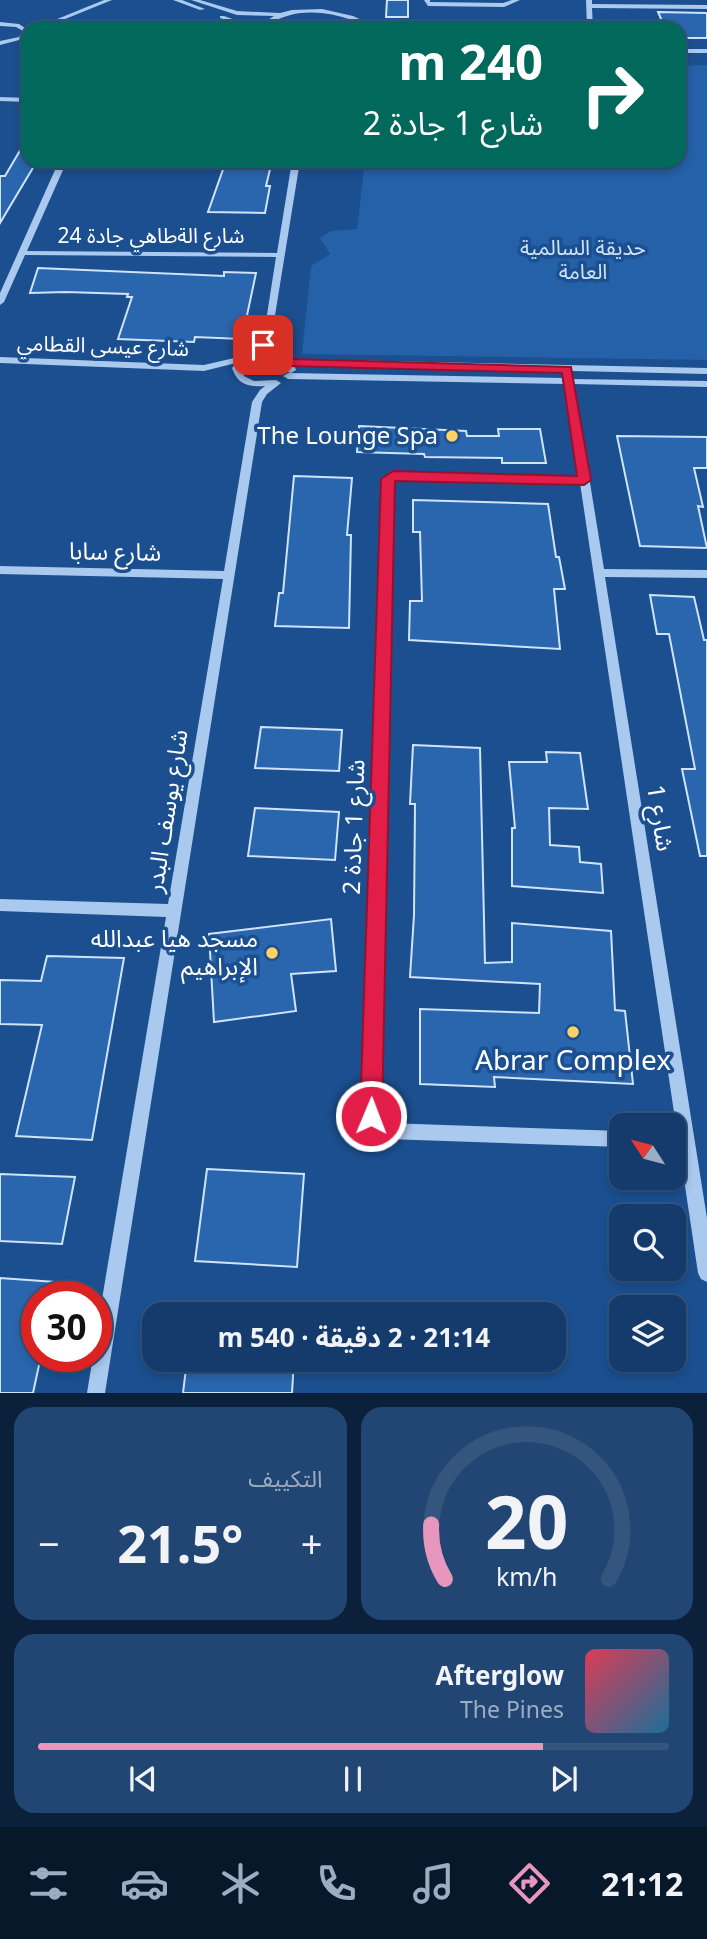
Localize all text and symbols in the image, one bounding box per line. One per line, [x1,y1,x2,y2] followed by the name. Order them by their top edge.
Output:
[398,28,543,94] text: 240 m
[567,49,658,140] icon: right
[363,101,543,144] text: شارع 1 جادة 2
[58,221,244,252] street label: شارع الةطاهي جادة 24
[520,233,646,285] park label: حديقة السالمية العامة
[233,315,293,375] pin
[244,326,282,364] icon: arrive
[17,328,189,365] street label: شارع عيسى القطامي
[257,418,438,451] place label: The Lounge Spa
[444,428,460,444] marker: The Lounge Spa
[69,533,161,570] street label: شارع سابا
[136,727,197,896] street label: شارع يوسف البدر
[334,759,373,895] street label: شارع 1 جادة 2
[638,782,683,854] street label: شارع 1
[91,921,258,984] place label: مسجد هيا عبدالله الإبراهيم
[264,945,280,961] marker: مسجد هيا عبدالله الإبراهيم
[565,1024,581,1040] marker: Abrar Complex
[475,1040,671,1078] place label: Abrar Complex
[334,1079,408,1153] position arrow
[609,1113,686,1190] north arrow
[609,1113,686,1372] map controls
[609,1204,686,1281] button: search
[21,1281,112,1372] speed limit sign: 30
[609,1295,686,1372] button: layers
[218,1319,490,1355] text: 21:14 · 2 دقيقة · 540 m
[248,1462,323,1494] text: التكييف
[485,1472,568,1571] text: 20
[117,1507,243,1578] text: 21.5°
[38,1517,60,1569] text: −
[301,1517,323,1569] text: +
[496,1559,558,1593] text: km/h
[436,1657,564,1693] text: Afterglow
[460,1693,564,1725] text: The Pines
[124,1760,162,1798] icon: previous
[334,1760,372,1798] icon: pause
[545,1760,583,1798] icon: next
[24,1859,73,1908] icon: filters
[120,1859,169,1908] icon: car
[216,1859,265,1908] icon: climate
[312,1859,361,1908] icon: phone
[409,1859,458,1908] icon: music
[505,1859,554,1908] icon: directions
[601,1862,683,1905] text: 21:12

